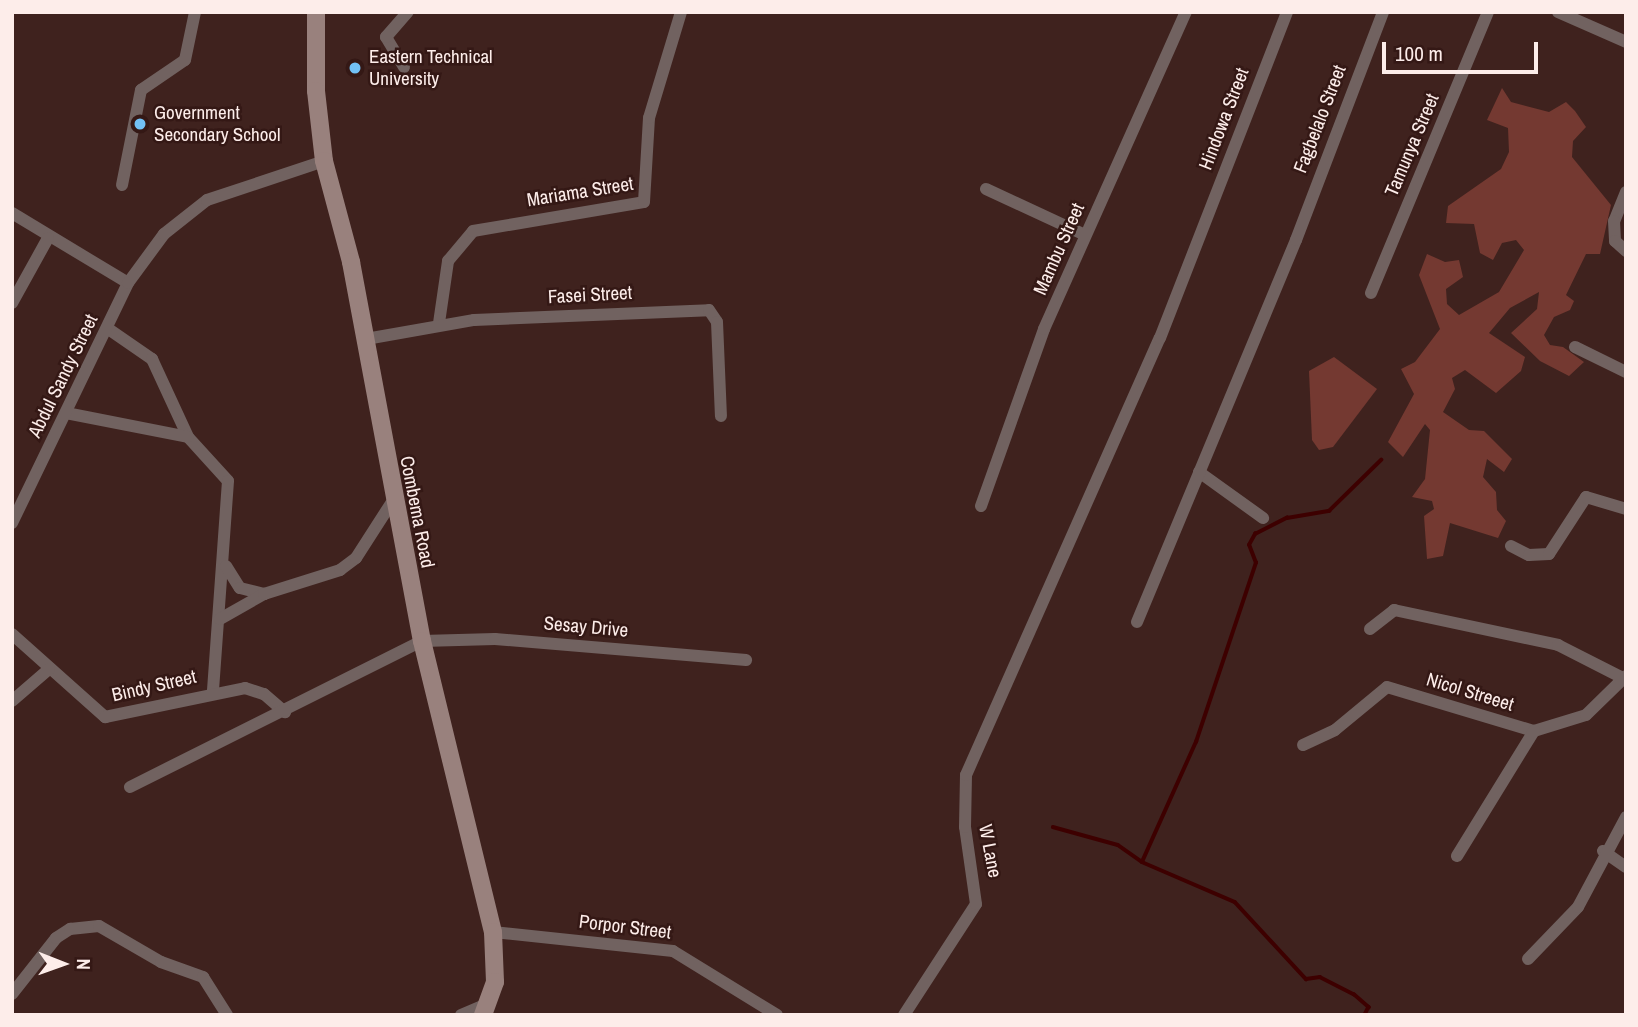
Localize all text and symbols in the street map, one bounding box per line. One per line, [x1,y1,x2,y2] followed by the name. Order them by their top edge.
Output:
[1386,28,1542,72] scale bar
[1395,39,1443,68] text: 100 m
[369,46,493,90] place label: Eastern Technical University
[347,60,363,76] marker: Eastern Technical University
[1289,62,1351,176] street label: Fagbelalo Street
[1194,65,1254,173] street label: Hindowa Street
[1380,90,1444,200] street label: Tamunya Street
[154,102,280,146] place label: Government Secondary School
[132,116,148,132] marker: Government Secondary School
[525,172,635,212] street label: Mariama Street
[1029,200,1089,298] street label: Mambu Street
[547,281,633,309] street label: Fasei Street
[23,311,103,441] street label: Abdul Sandy Street
[395,454,439,570] street label: Combema Road
[543,612,629,642] street label: Sesay Drive
[110,665,198,707] street label: Bindy Street
[1424,668,1516,716] street label: Nicol Streeet
[974,822,1006,880] street label: W Lane
[578,910,672,944] street label: Porpor Street
[28,929,98,999] north arrow
[71,959,97,970] text: N

